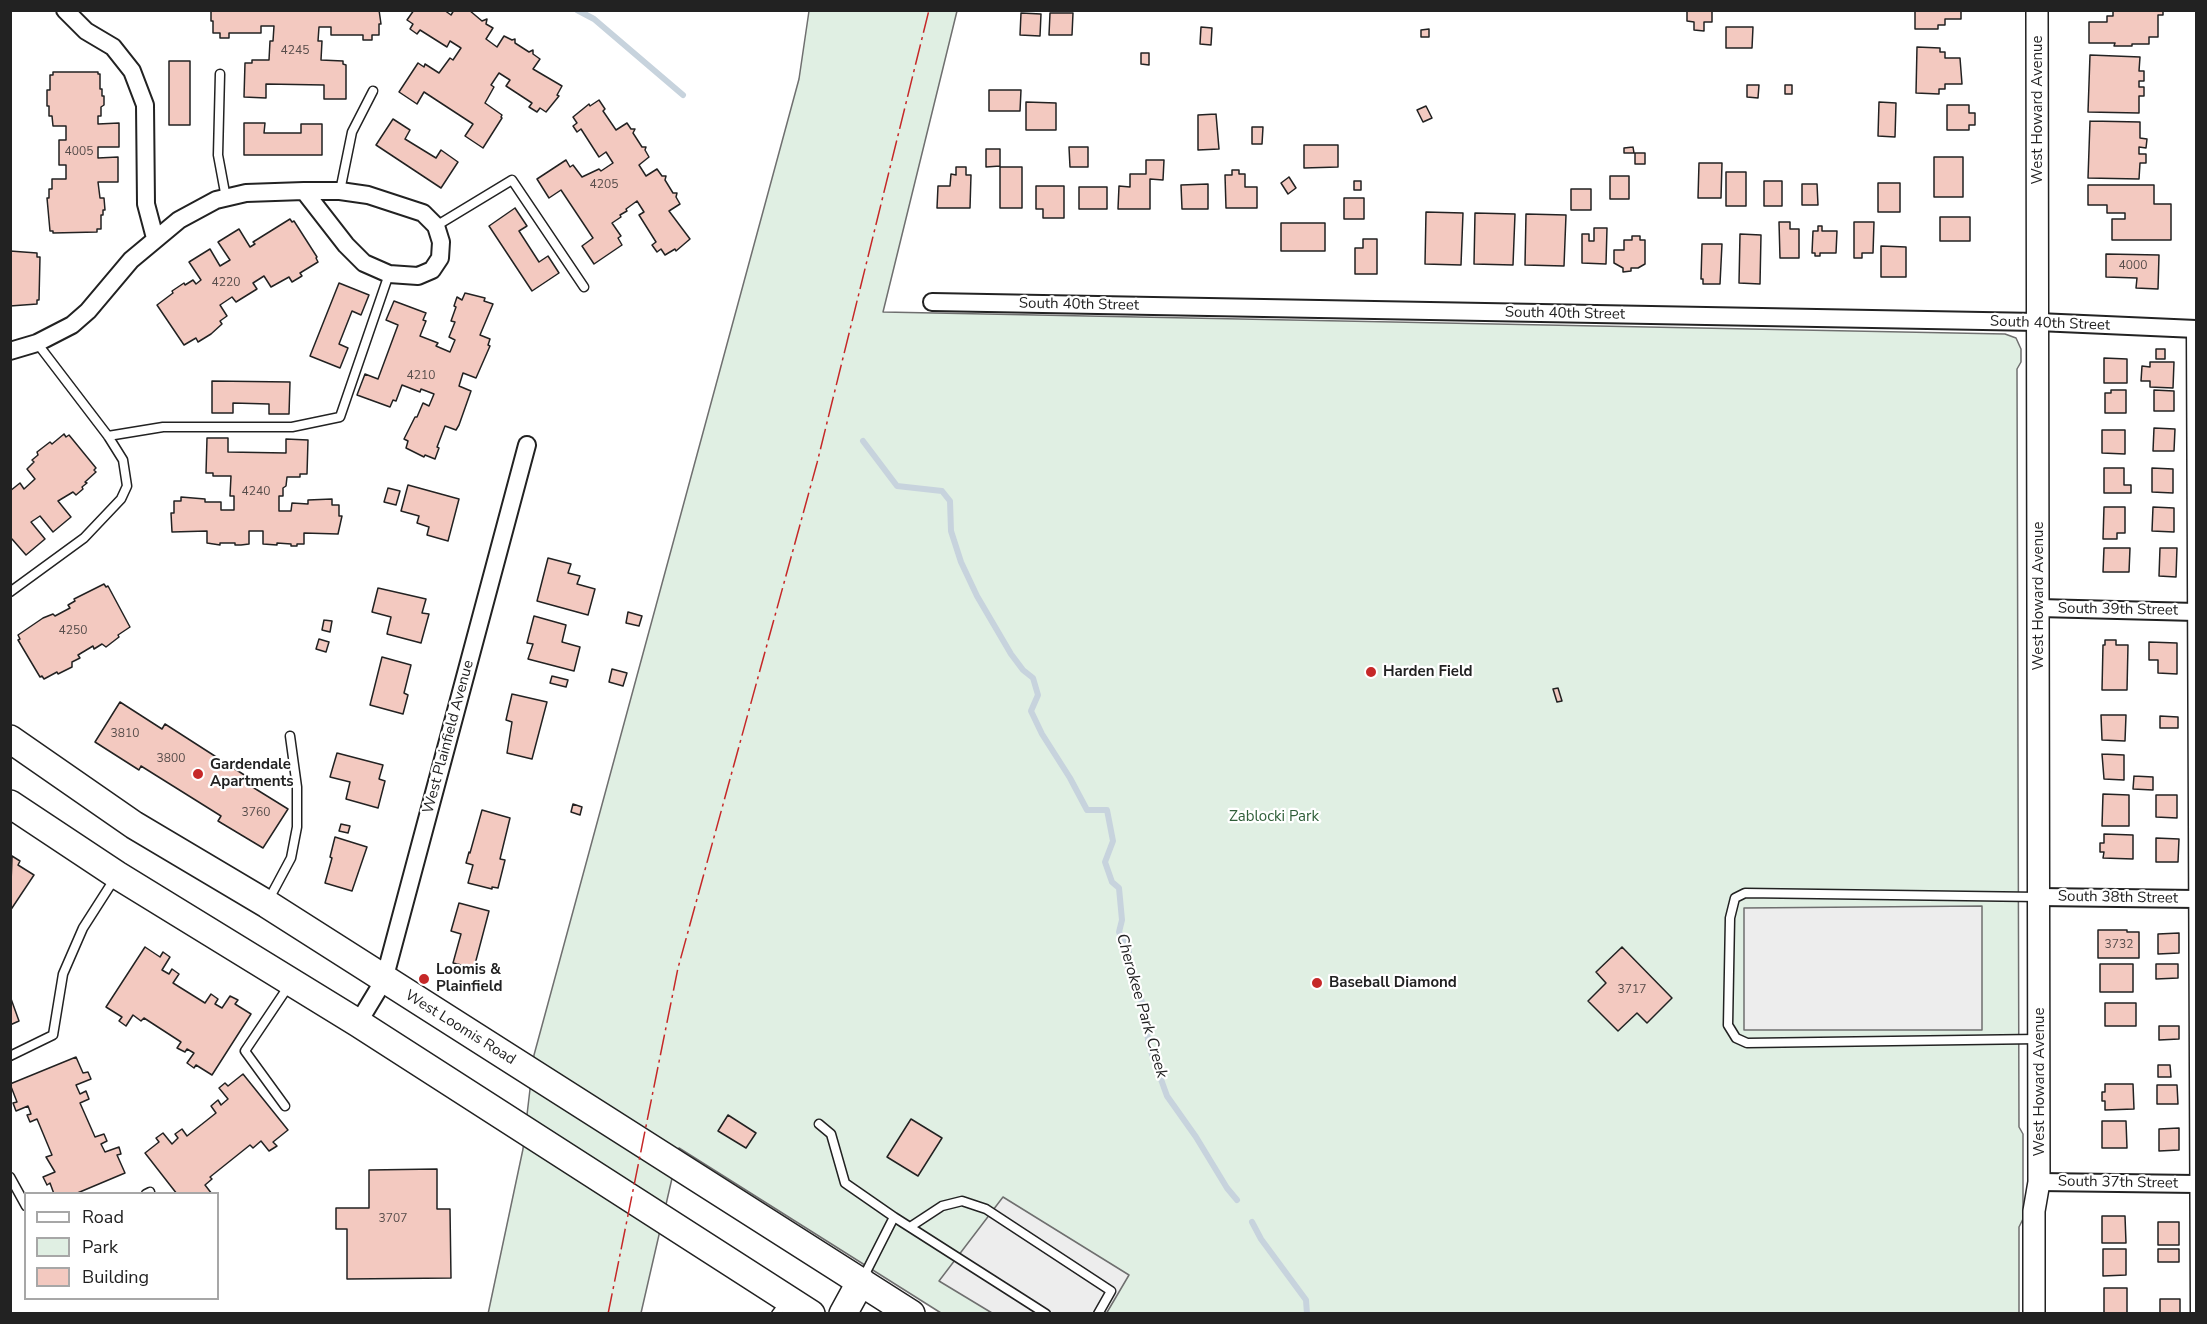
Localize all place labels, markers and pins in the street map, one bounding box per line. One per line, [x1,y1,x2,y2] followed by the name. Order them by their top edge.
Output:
[1383,663,1473,681] place label: Harden Field
[1364,665,1378,679] marker: Harden Field
[210,756,294,791] place label: Gardendale Apartments
[191,767,205,781] marker: Gardendale Apartments
[436,961,502,996] place label: Loomis & Plainfield
[417,972,431,986] marker: Loomis & Plainfield
[1329,974,1457,992] place label: Baseball Diamond
[1310,976,1324,990] marker: Baseball Diamond

